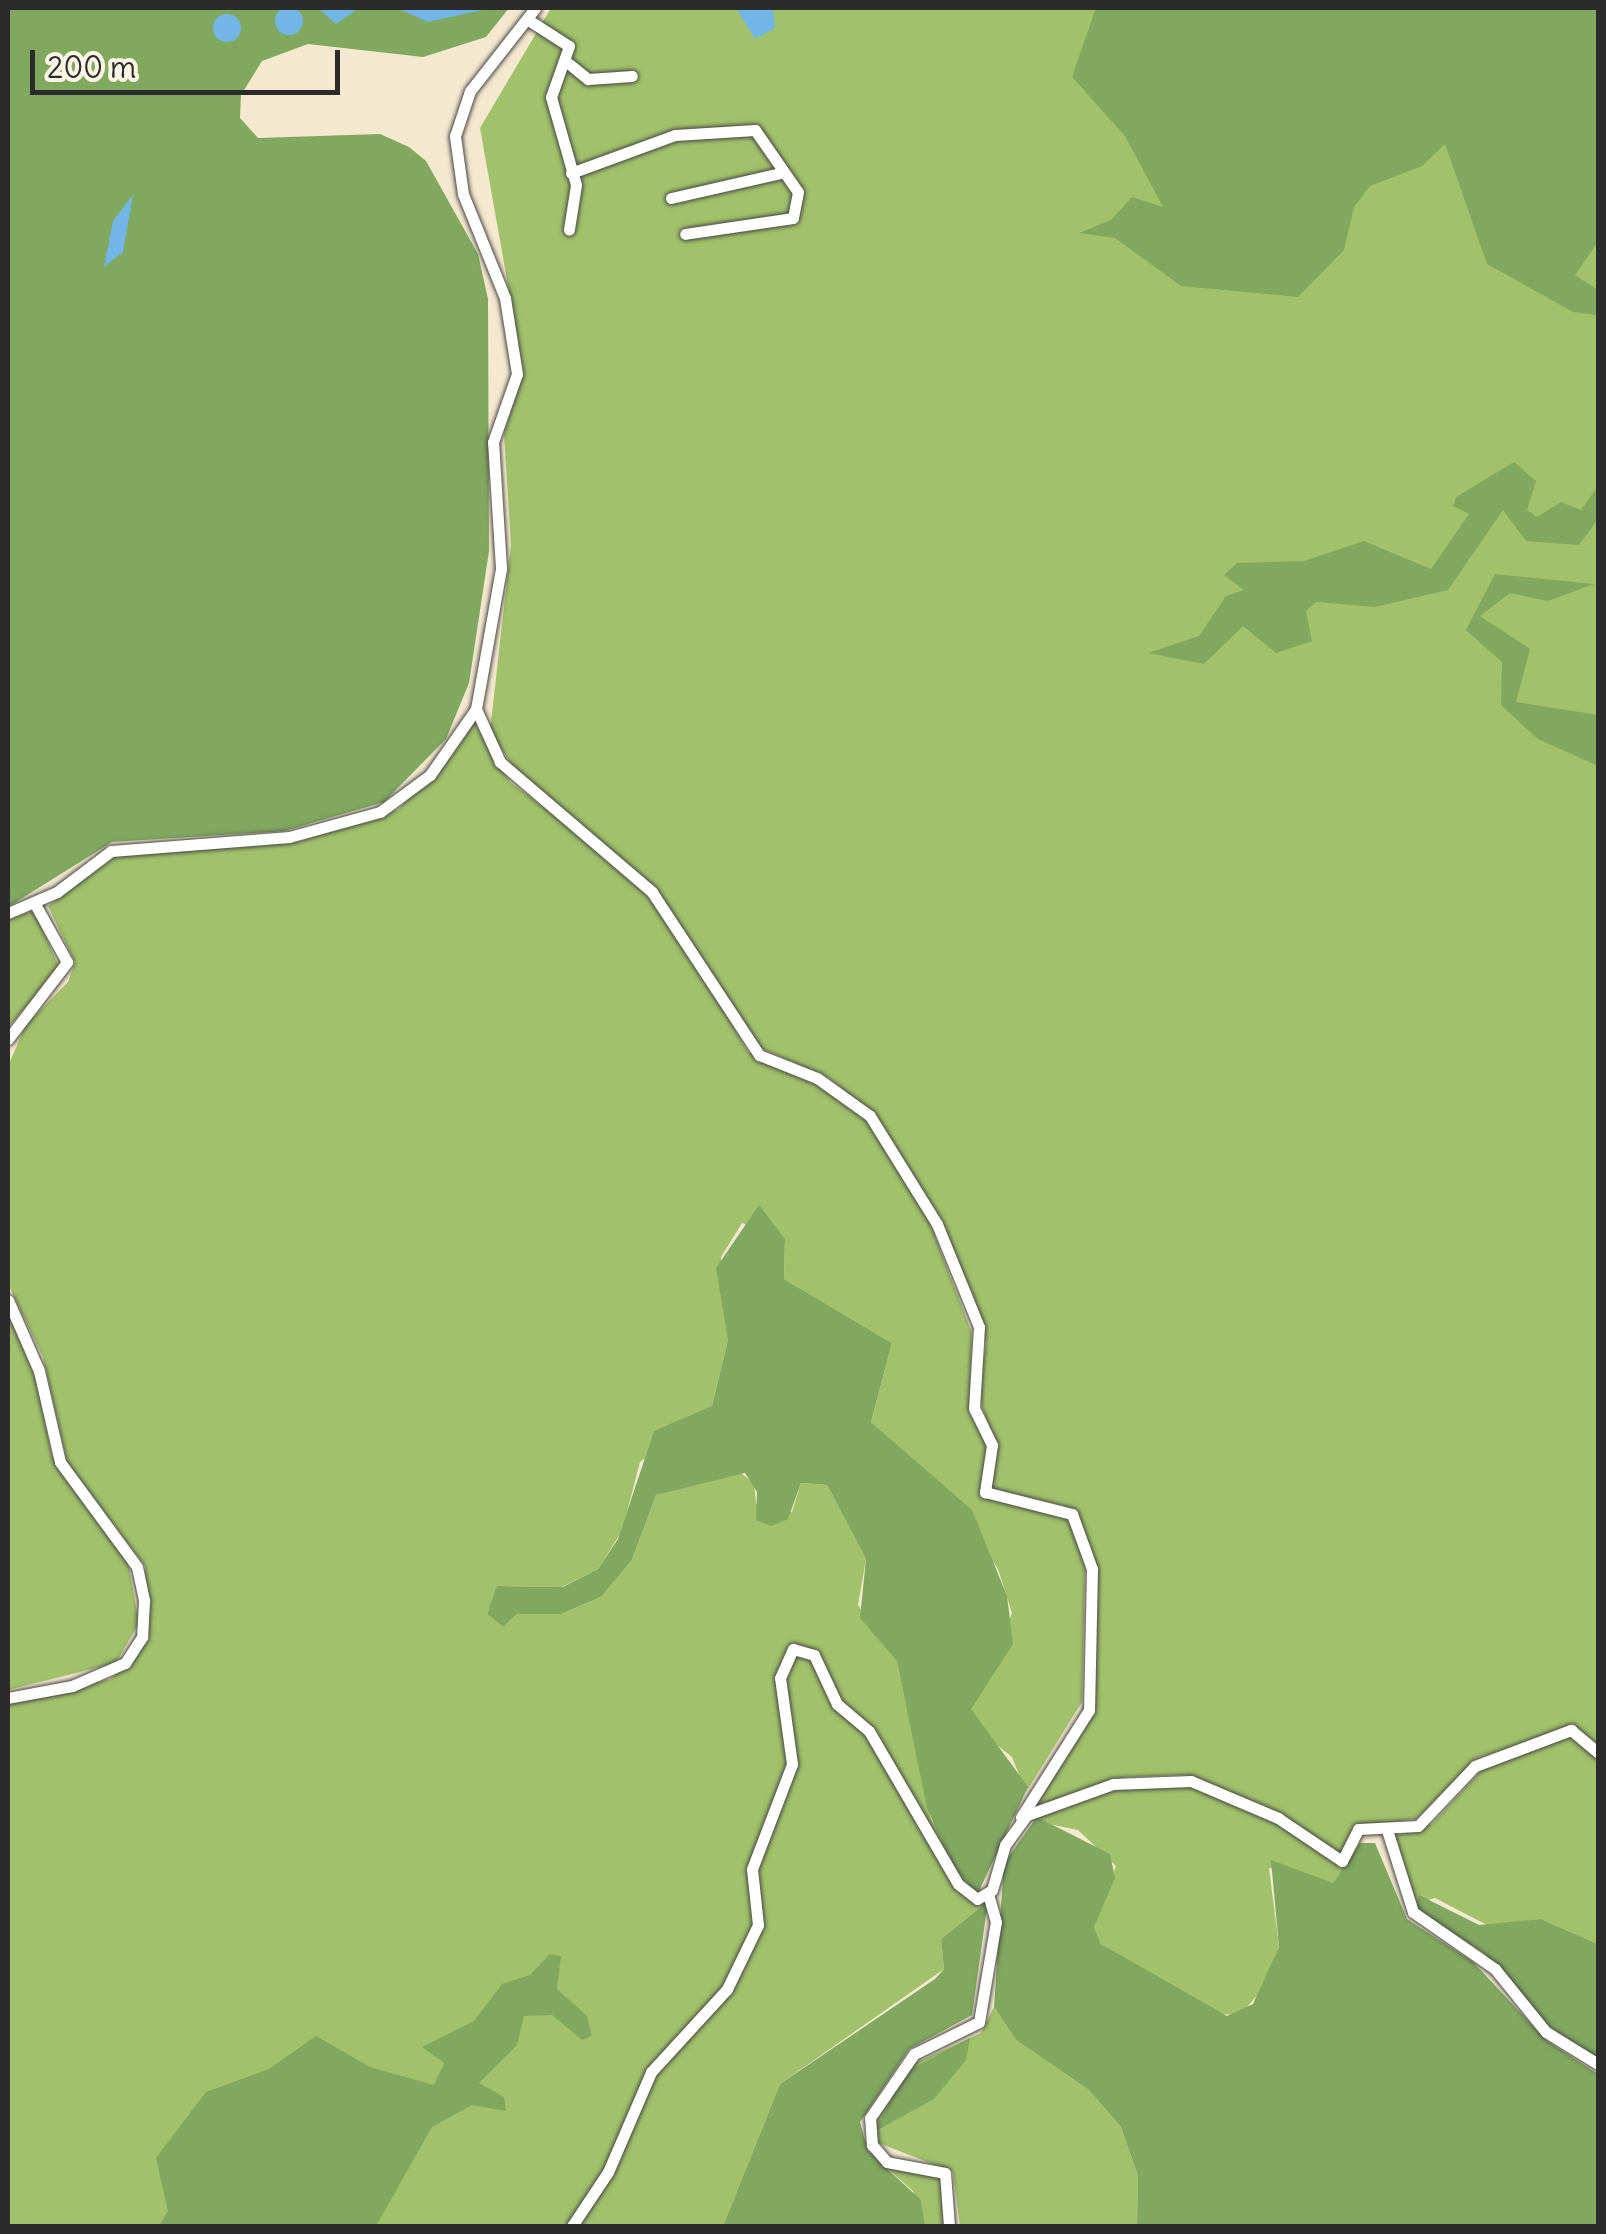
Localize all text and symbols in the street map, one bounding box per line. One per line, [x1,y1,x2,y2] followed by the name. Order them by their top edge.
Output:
[35,30,345,92] scale bar
[47,48,136,86] text: 200 m

